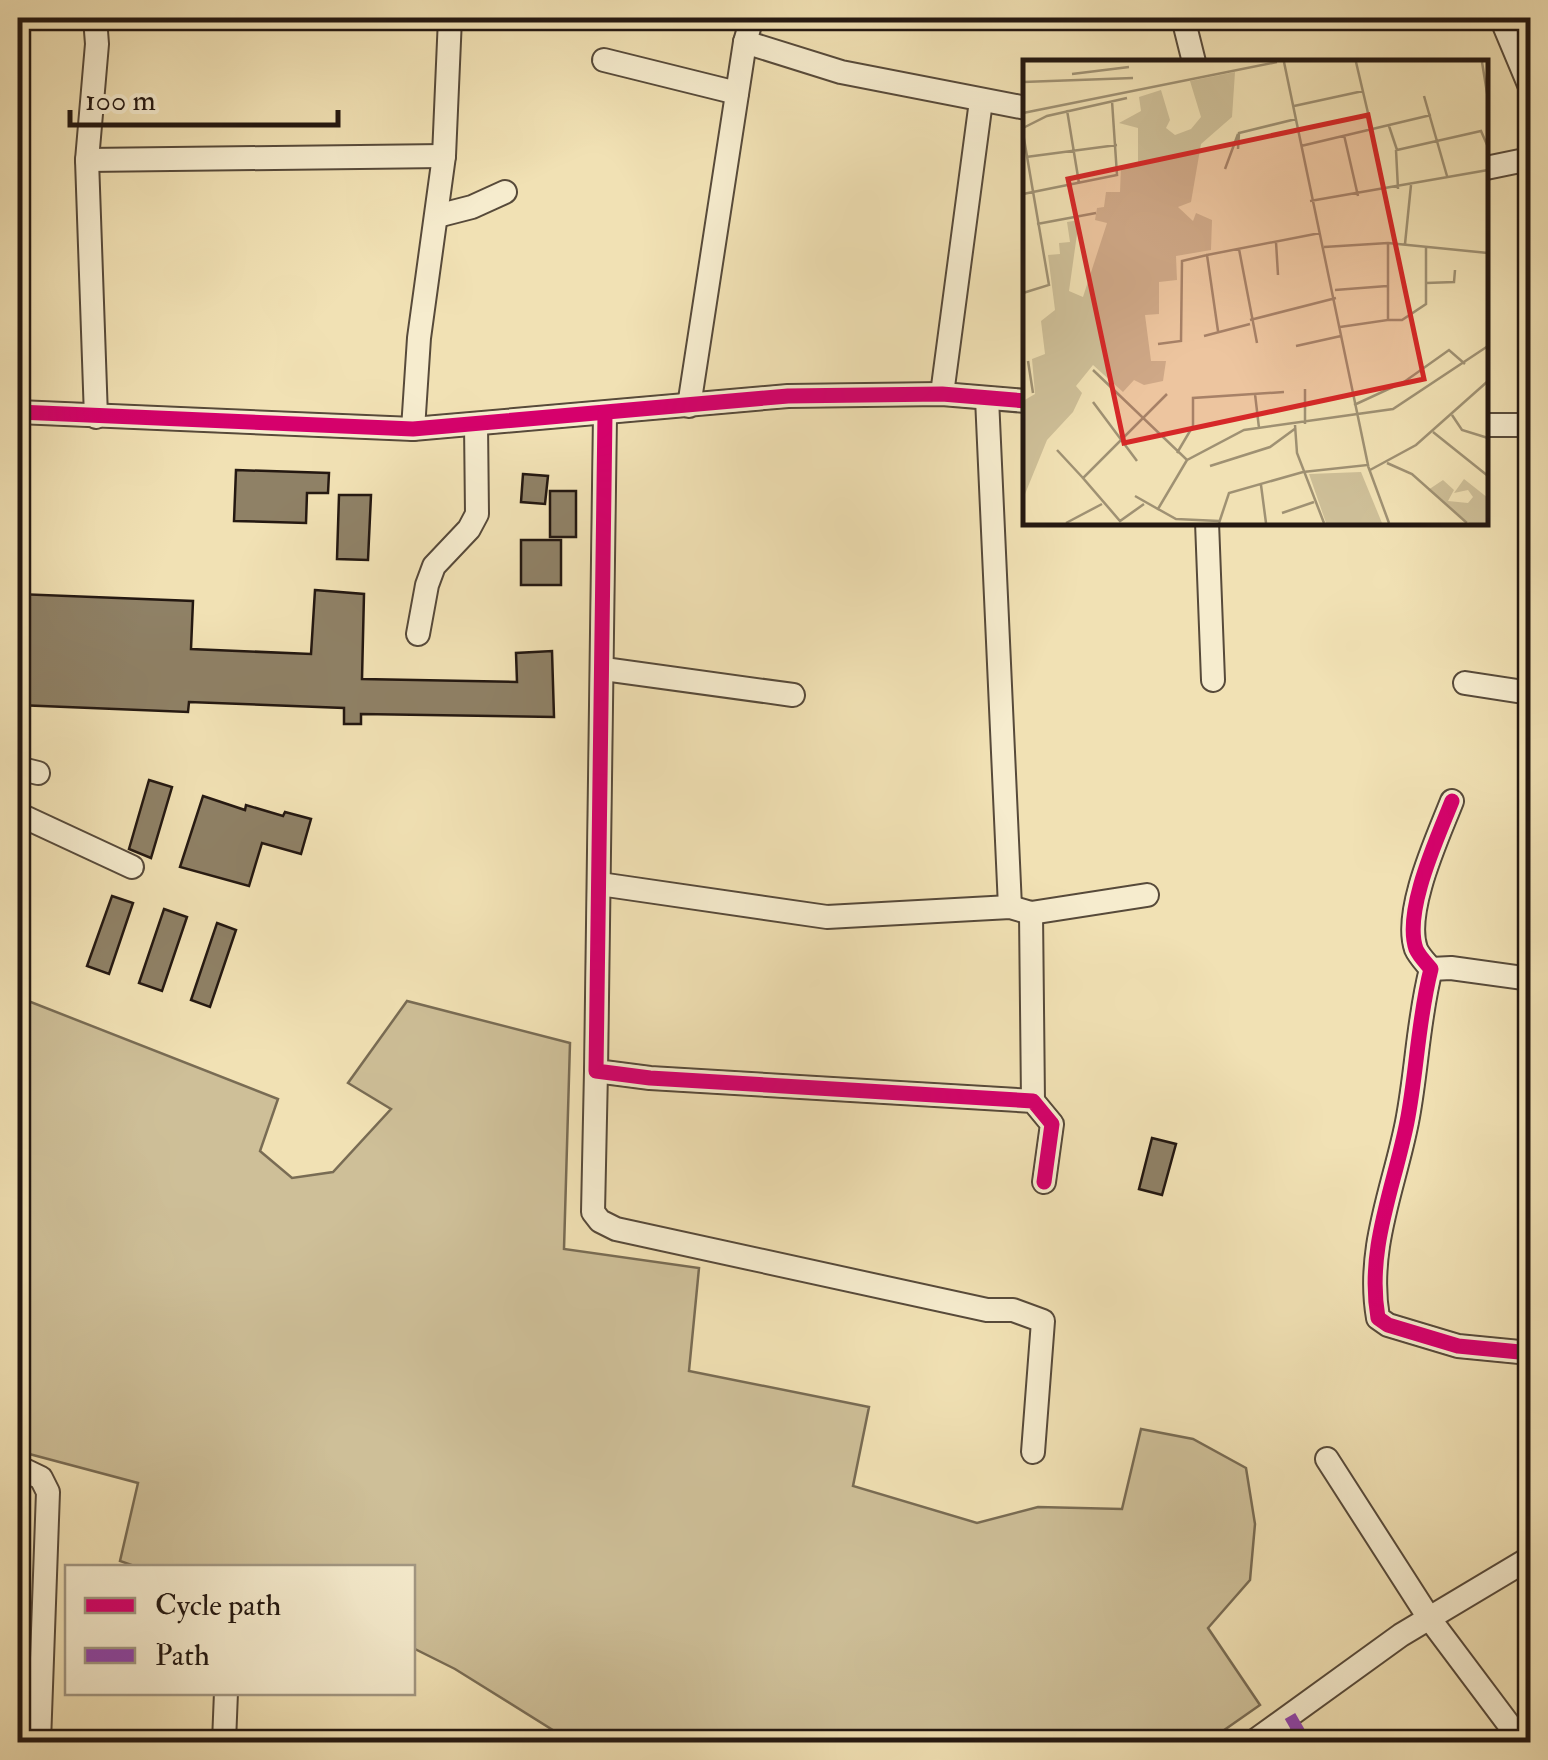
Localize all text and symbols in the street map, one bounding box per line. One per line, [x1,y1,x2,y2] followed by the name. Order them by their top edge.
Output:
[1023,60,1488,525] inset map
[70,65,338,127] scale bar
[85,82,156,119] text: 100 m
[65,1565,415,1695] legend
[155,1587,281,1624] text: Cycle path
[155,1637,210,1674] text: Path

